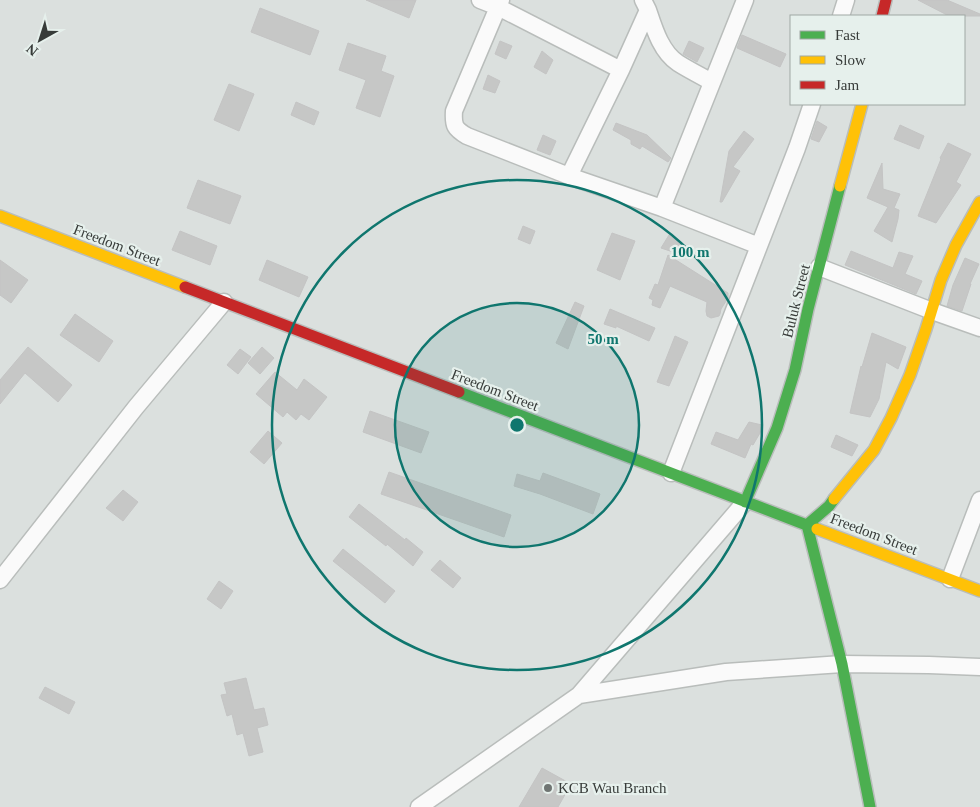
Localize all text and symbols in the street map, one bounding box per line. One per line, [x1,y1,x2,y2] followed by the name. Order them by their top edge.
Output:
[15,15,65,65] north arrow
[790,15,965,105] legend
[835,27,861,43] text: Fast
[23,41,41,59] text: N
[835,52,866,68] text: Slow
[835,77,859,93] text: Jam
[71,221,164,269] street label: Freedom Street
[671,244,710,260] text: 100 m
[779,262,813,340] street label: Buluk Street
[587,331,619,347] text: 50 m
[449,366,542,414] street label: Freedom Street
[508,416,526,434] centre of rings
[828,510,921,558] street label: Freedom Street
[558,780,667,796] place label: KCB Wau Branch
[542,782,554,794] marker: KCB Wau Branch

